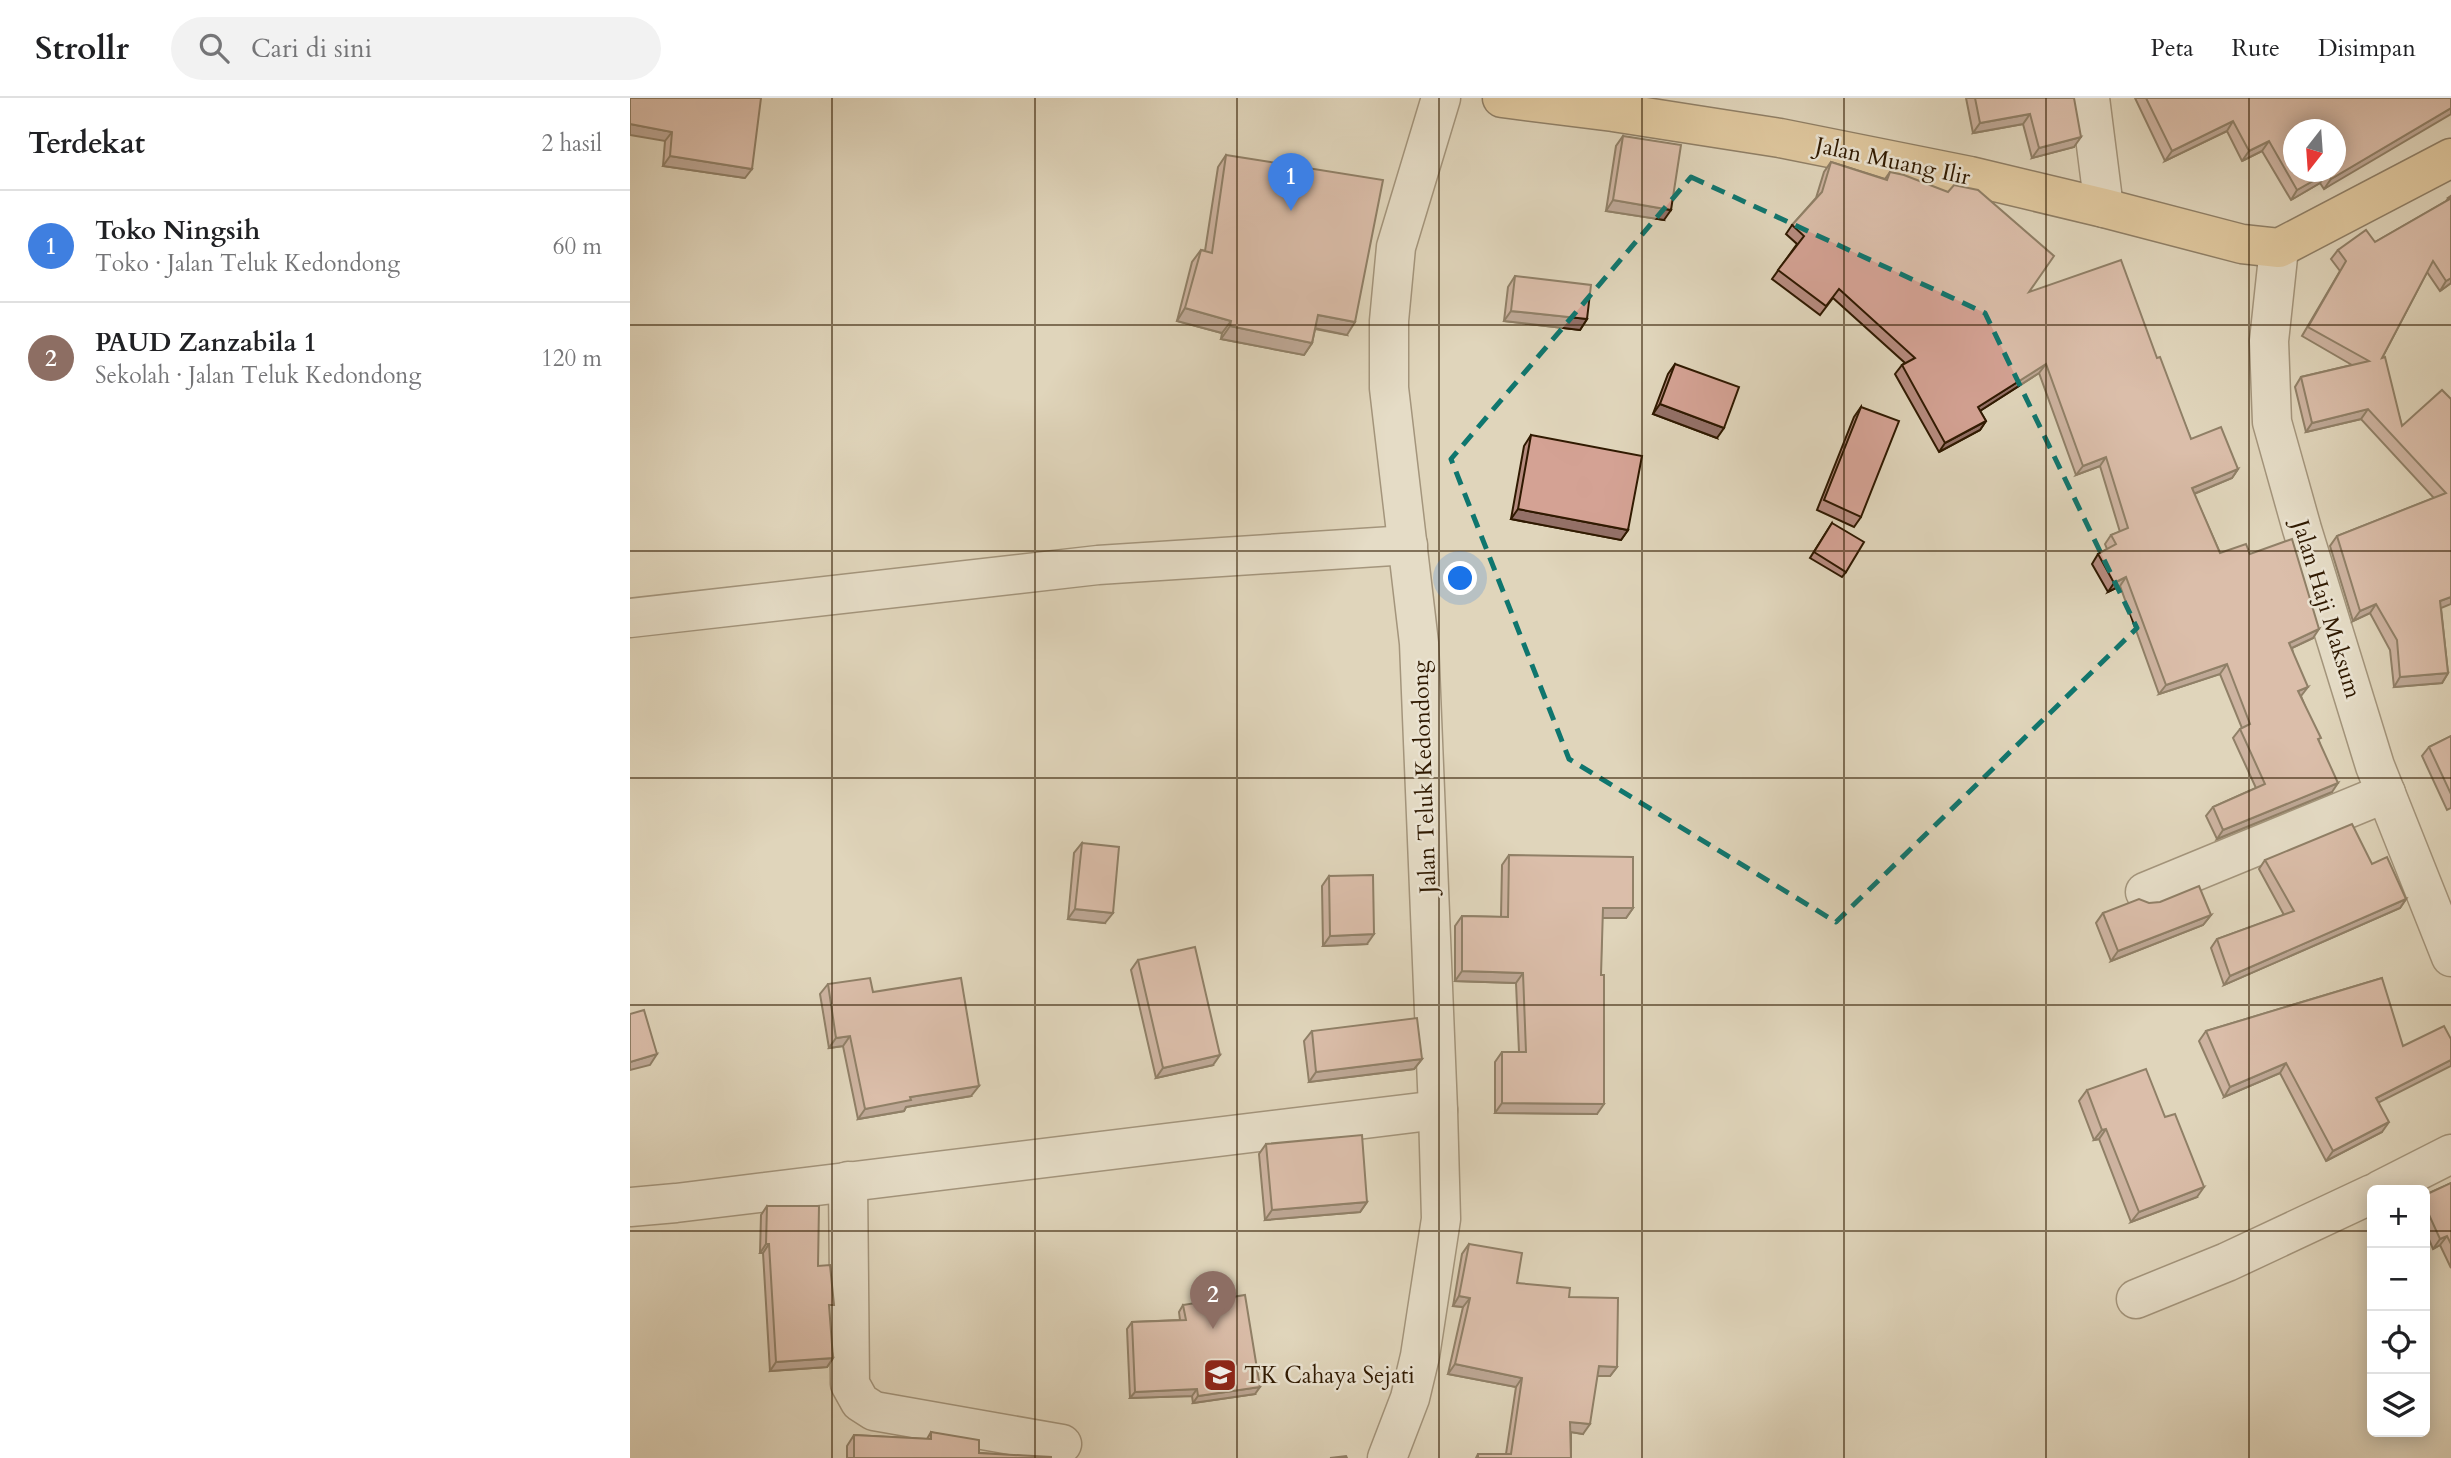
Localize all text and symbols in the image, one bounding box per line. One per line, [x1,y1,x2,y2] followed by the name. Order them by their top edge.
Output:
[171,17,661,80] search box
[35,26,129,71] text: Strollr
[195,29,233,67] icon: search
[251,31,372,66] text: Cari di sini
[2151,32,2194,65] text: Peta
[2232,32,2280,65] text: Rute
[2318,32,2416,65] text: Disimpan
[2283,119,2346,182] north arrow
[28,123,145,164] text: Terdekat
[541,128,602,159] text: 2 hasil
[1810,129,1974,193] street label: Jalan Muang Ilir
[1268,153,1314,211] pin: 1
[95,213,260,248] text: Toko Ningsih
[45,231,57,262] text: 1
[553,231,602,262] text: 60 m
[95,248,400,279] text: Toko · Jalan Teluk Kedondong
[95,325,317,360] text: PAUD Zanzabila 1
[45,343,57,374] text: 2
[541,343,602,374] text: 120 m
[95,360,421,391] text: Sekolah · Jalan Teluk Kedondong
[2284,513,2369,702] street label: Jalan Haji Maksum
[1443,561,1477,595] your location
[1404,660,1444,897] street label: Jalan Teluk Kedondong
[2367,1185,2430,1437] map controls
[2367,1185,2430,1248] button: +
[2367,1248,2430,1311] button: −
[1190,1271,1236,1329] pin: 2
[2367,1311,2430,1374] button: locate
[1201,1356,1239,1394] school or university icon: TK Cahaya Sejati
[1244,1360,1415,1391] place label: TK Cahaya Sejati
[2367,1374,2430,1437] button: layers

